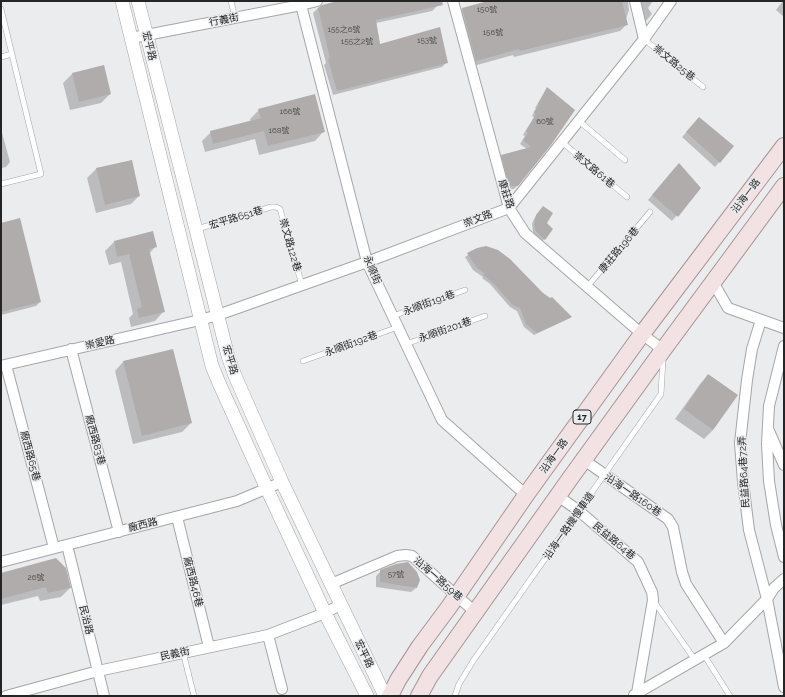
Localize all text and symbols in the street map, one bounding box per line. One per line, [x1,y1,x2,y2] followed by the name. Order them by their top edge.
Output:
[477,5,497,15] house number: 150號
[208,11,240,29] street label: 行義街
[328,25,360,35] house number: 155之6號
[483,28,503,38] house number: 156號
[140,30,158,62] street label: 宏平路
[417,36,437,46] house number: 153號
[341,37,373,47] house number: 155之2號
[651,42,697,84] street label: 崇文路25巷
[279,107,301,117] house number: 166號
[536,117,554,127] house number: 60號
[269,126,289,136] house number: 168號
[571,149,617,191] street label: 崇文路61巷
[729,176,763,216] street label: 沿海一路
[496,178,516,210] street label: 康莊路
[208,204,264,232] street label: 宏平路651巷
[462,208,494,230] street label: 崇文路
[277,217,303,273] street label: 崇文路122巷
[596,225,642,275] street label: 康莊路196巷
[361,254,383,286] street label: 永順街
[401,288,457,318] street label: 永順街191巷
[417,315,473,345] street label: 永順街201巷
[323,329,379,359] street label: 永順街192巷
[84,334,116,352] street label: 崇愛路
[220,344,240,376] street label: 宏平路
[573,410,591,424] road number: 17
[83,414,107,466] street label: 廠西路83巷
[18,430,42,482] street label: 廠西路65巷
[537,436,571,476] street label: 沿海一路
[736,436,752,508] street label: 民益路64巷72弄
[602,471,664,519] street label: 沿海一路160巷
[541,490,597,562] street label: 沿海一路機慢車道
[127,516,159,534] street label: 廠西路
[590,520,638,562] street label: 民益路64巷
[411,554,465,604] street label: 沿海一路59巷
[181,556,205,608] street label: 廠西路46巷
[388,570,404,580] house number: 57號
[28,573,44,583] house number: 26號
[77,604,95,636] street label: 民治路
[352,638,376,670] street label: 宏平路
[159,645,191,663] street label: 民義街

